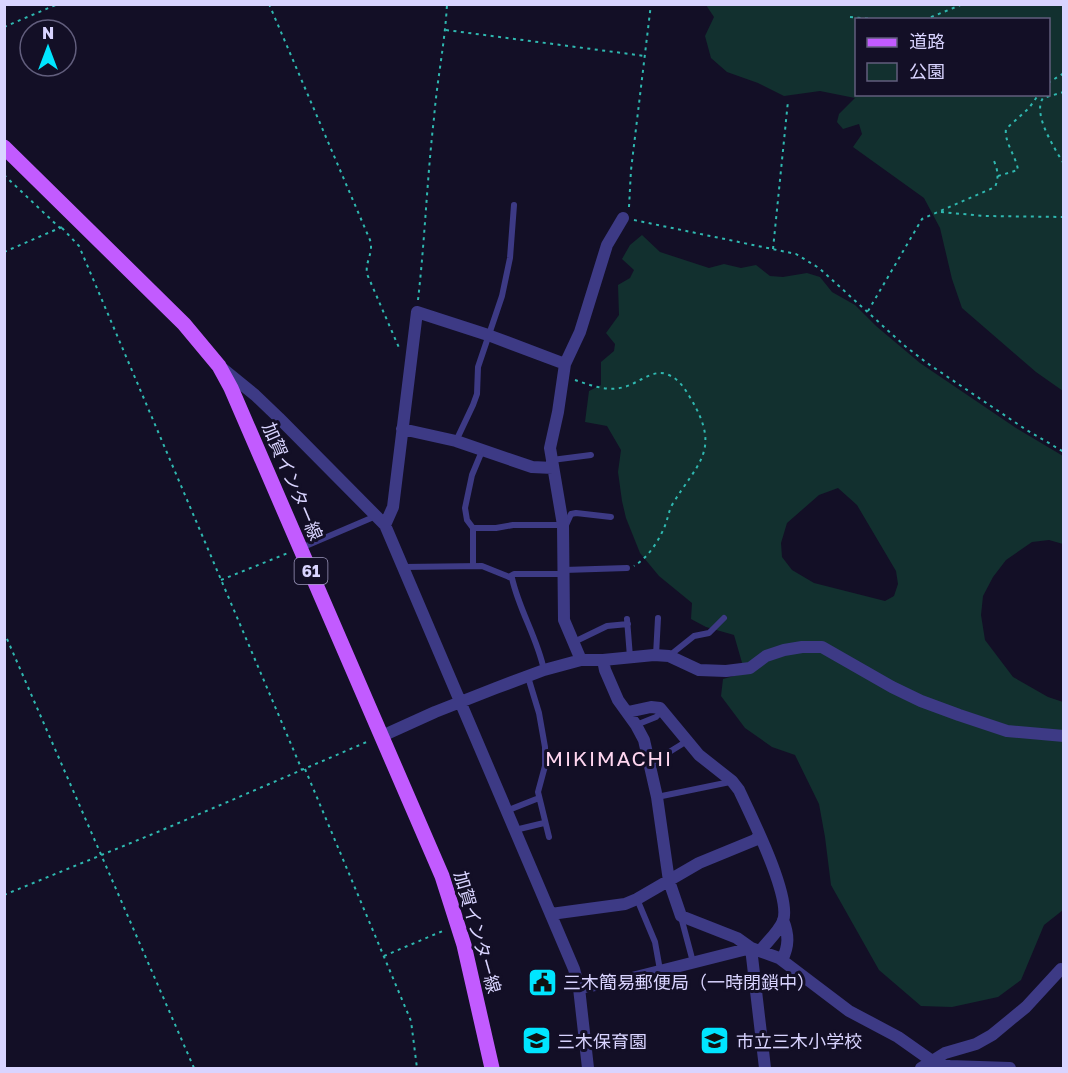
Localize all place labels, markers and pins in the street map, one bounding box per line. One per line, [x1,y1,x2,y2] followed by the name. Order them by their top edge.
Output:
[526,966,558,998] public building icon: 三木簡易郵便局（一時閉鎖中）
[563,971,815,993] place label: 三木簡易郵便局（一時閉鎖中）
[520,1025,552,1057] school or university icon: 三木保育園
[699,1025,731,1057] school or university icon: 市立三木小学校
[557,1030,647,1052] place label: 三木保育園
[736,1030,862,1052] place label: 市立三木小学校

